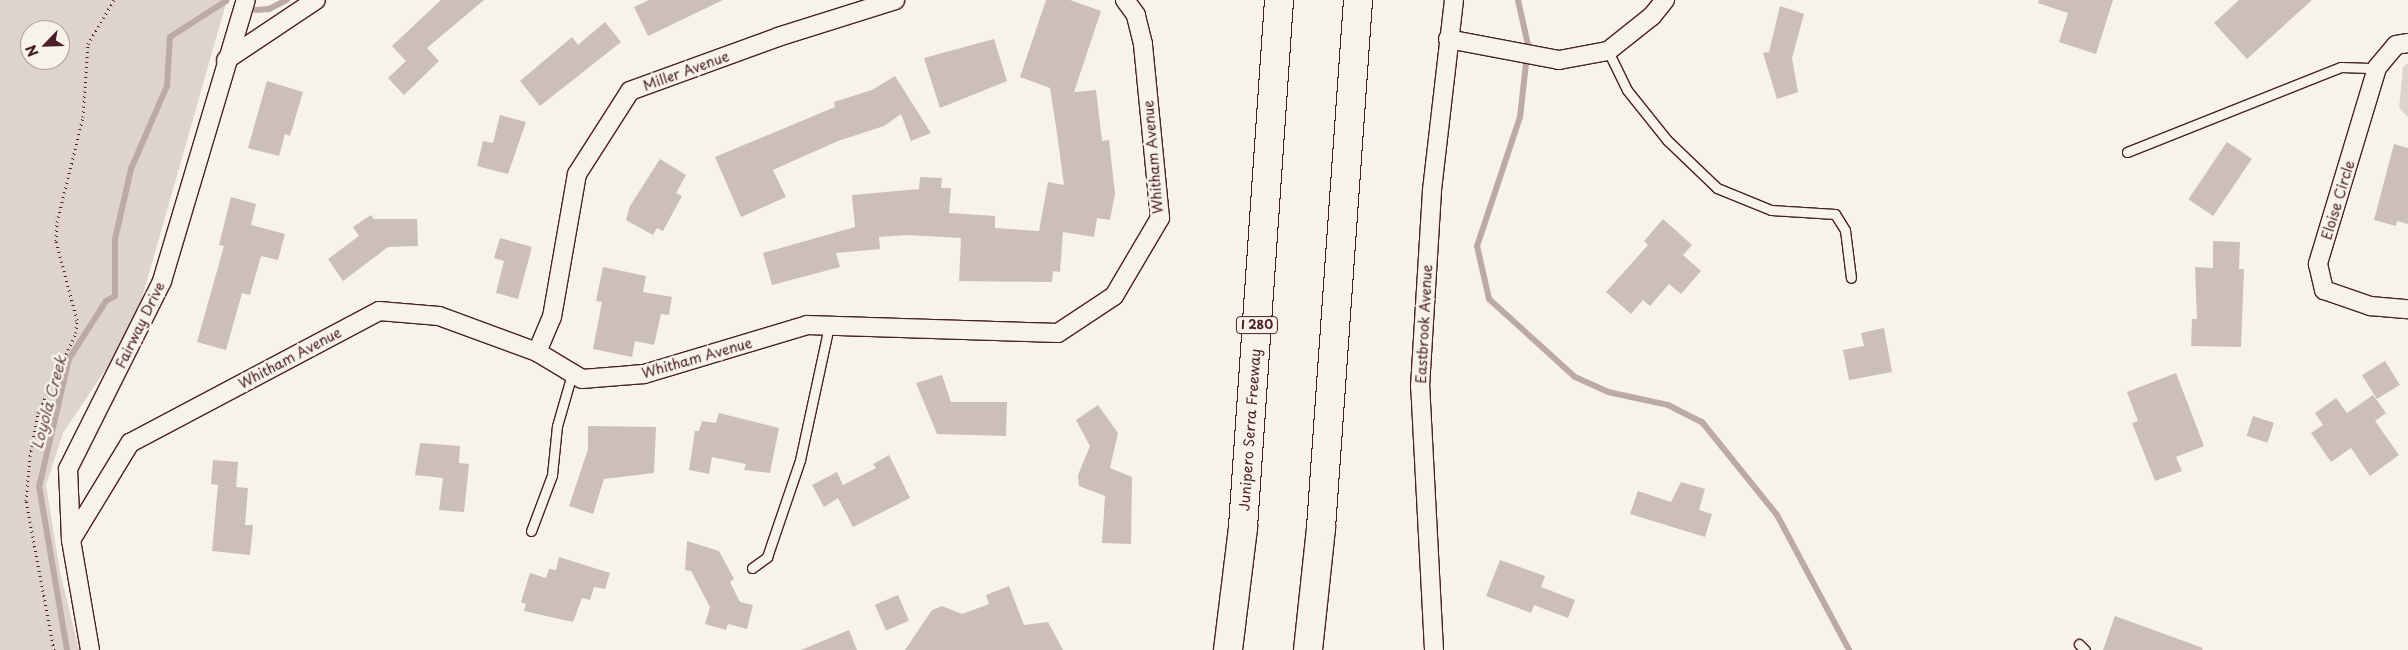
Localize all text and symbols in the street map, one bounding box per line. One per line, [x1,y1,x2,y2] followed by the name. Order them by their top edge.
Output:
[20,20,70,70] north arrow
[20,42,44,60] text: N
[640,47,732,95] street label: Miller Avenue
[1140,100,1166,214] street label: Whitham Avenue
[2318,158,2358,242] street label: Eloise Circle
[1412,264,1436,384] street label: Eastbrook Avenue
[112,279,168,371] street label: Fairway Drive
[1234,316,1280,334] road number: I 280
[236,324,344,392] street label: Whitham Avenue
[640,334,754,382] street label: Whitham Avenue
[1236,348,1264,512] street label: Junipero Serra Freeway
[27,353,69,451] water label: Loyola Creek

